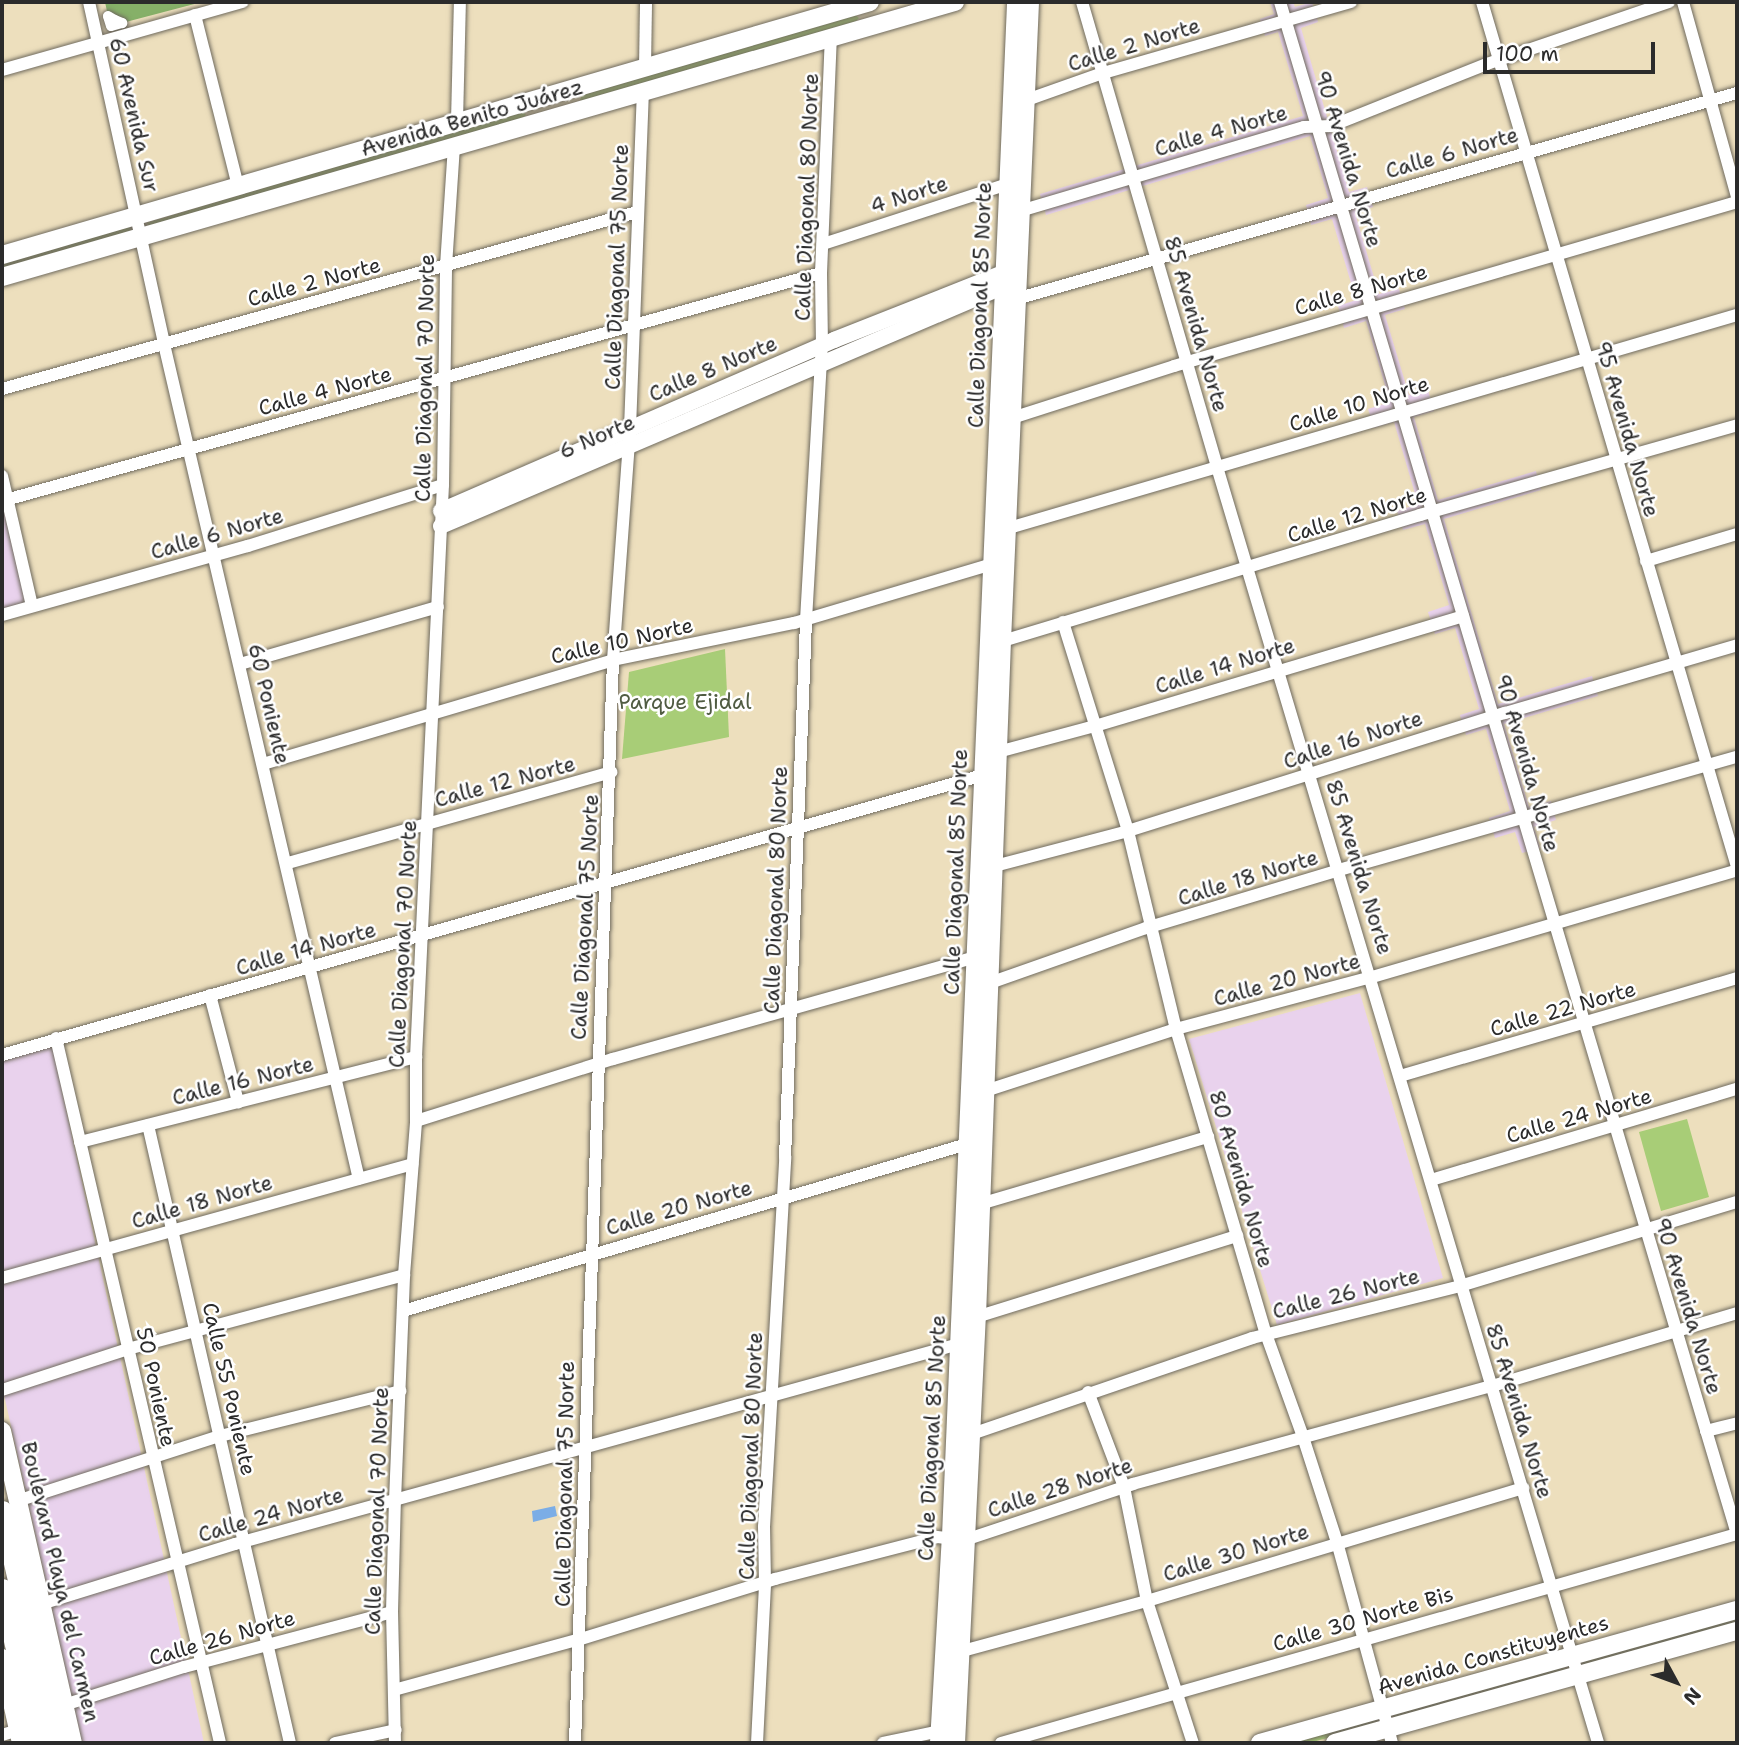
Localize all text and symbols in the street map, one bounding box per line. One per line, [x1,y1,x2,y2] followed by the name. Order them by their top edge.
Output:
[1065,13,1203,77] street label: Calle 2 Norte
[1487,28,1658,72] scale bar
[104,35,164,195] street label: 60 Avenida Sur
[1496,40,1559,68] text: 100 m
[1309,68,1387,250] street label: 90 Avenida Norte
[790,73,824,321] street label: Calle Diagonal 80 Norte
[358,74,586,162] street label: Avenida Benito Juárez
[1152,100,1290,162] street label: Calle 4 Norte
[1383,122,1521,184] street label: Calle 6 Norte
[600,144,634,390] street label: Calle Diagonal 75 Norte
[867,171,951,219] street label: 4 Norte
[963,181,997,429] street label: Calle Diagonal 85 Norte
[1159,233,1233,415] street label: 85 Avenida Norte
[245,252,383,312] street label: Calle 2 Norte
[410,254,440,502] street label: Calle Diagonal 70 Norte
[1292,259,1430,321] street label: Calle 8 Norte
[645,331,781,407] street label: Calle 8 Norte
[1590,338,1664,520] street label: 95 Avenida Norte
[256,361,394,421] street label: Calle 4 Norte
[1286,371,1432,437] street label: Calle 10 Norte
[555,410,639,464] street label: 6 Norte
[1284,482,1430,548] street label: Calle 12 Norte
[148,503,286,565] street label: Calle 6 Norte
[548,612,696,670] street label: Calle 10 Norte
[1152,633,1298,699] street label: Calle 14 Norte
[243,641,295,767] street label: 60 Poniente
[1490,671,1564,855] street label: 90 Avenida Norte
[619,689,751,715] park label: Parque Ejidal
[1280,706,1426,774] street label: Calle 16 Norte
[939,748,973,996] street label: Calle Diagonal 85 Norte
[432,751,578,813] street label: Calle 12 Norte
[759,766,793,1014] street label: Calle Diagonal 80 Norte
[1320,776,1398,958] street label: 85 Avenida Norte
[566,793,604,1041] street label: Calle Diagonal 75 Norte
[384,819,422,1069] street label: Calle Diagonal 70 Norte
[1175,845,1321,911] street label: Calle 18 Norte
[233,917,379,981] street label: Calle 14 Norte
[1211,948,1363,1012] street label: Calle 20 Norte
[1487,976,1639,1042] street label: Calle 22 Norte
[170,1051,316,1111] street label: Calle 16 Norte
[1503,1083,1655,1149] street label: Calle 24 Norte
[1204,1087,1278,1271] street label: 80 Avenida Norte
[129,1170,275,1234] street label: Calle 18 Norte
[603,1175,755,1241] street label: Calle 20 Norte
[1649,1215,1727,1397] street label: 90 Avenida Norte
[1270,1264,1422,1324] street label: Calle 26 Norte
[197,1300,261,1478] street label: Calle 55 Poniente
[913,1314,951,1562] street label: Calle Diagonal 85 Norte
[1480,1320,1558,1502] street label: 85 Avenida Norte
[131,1325,181,1449] street label: 50 Poniente
[734,1332,768,1580] street label: Calle Diagonal 80 Norte
[550,1361,580,1607] street label: Calle Diagonal 75 Norte
[360,1387,394,1635] street label: Calle Diagonal 70 Norte
[15,1439,105,1725] street label: Boulevard Playa del Carmen
[984,1453,1136,1523] street label: Calle 28 Norte
[195,1482,347,1548] street label: Calle 24 Norte
[1160,1519,1312,1587] street label: Calle 30 Norte
[1270,1581,1456,1657] street label: Calle 30 Norte Bis
[146,1605,298,1671] street label: Calle 26 Norte
[1375,1610,1611,1700] street label: Avenida Constituyentes
[1641,1647,1711,1717] north arrow
[1678,1682,1707,1710] text: N

